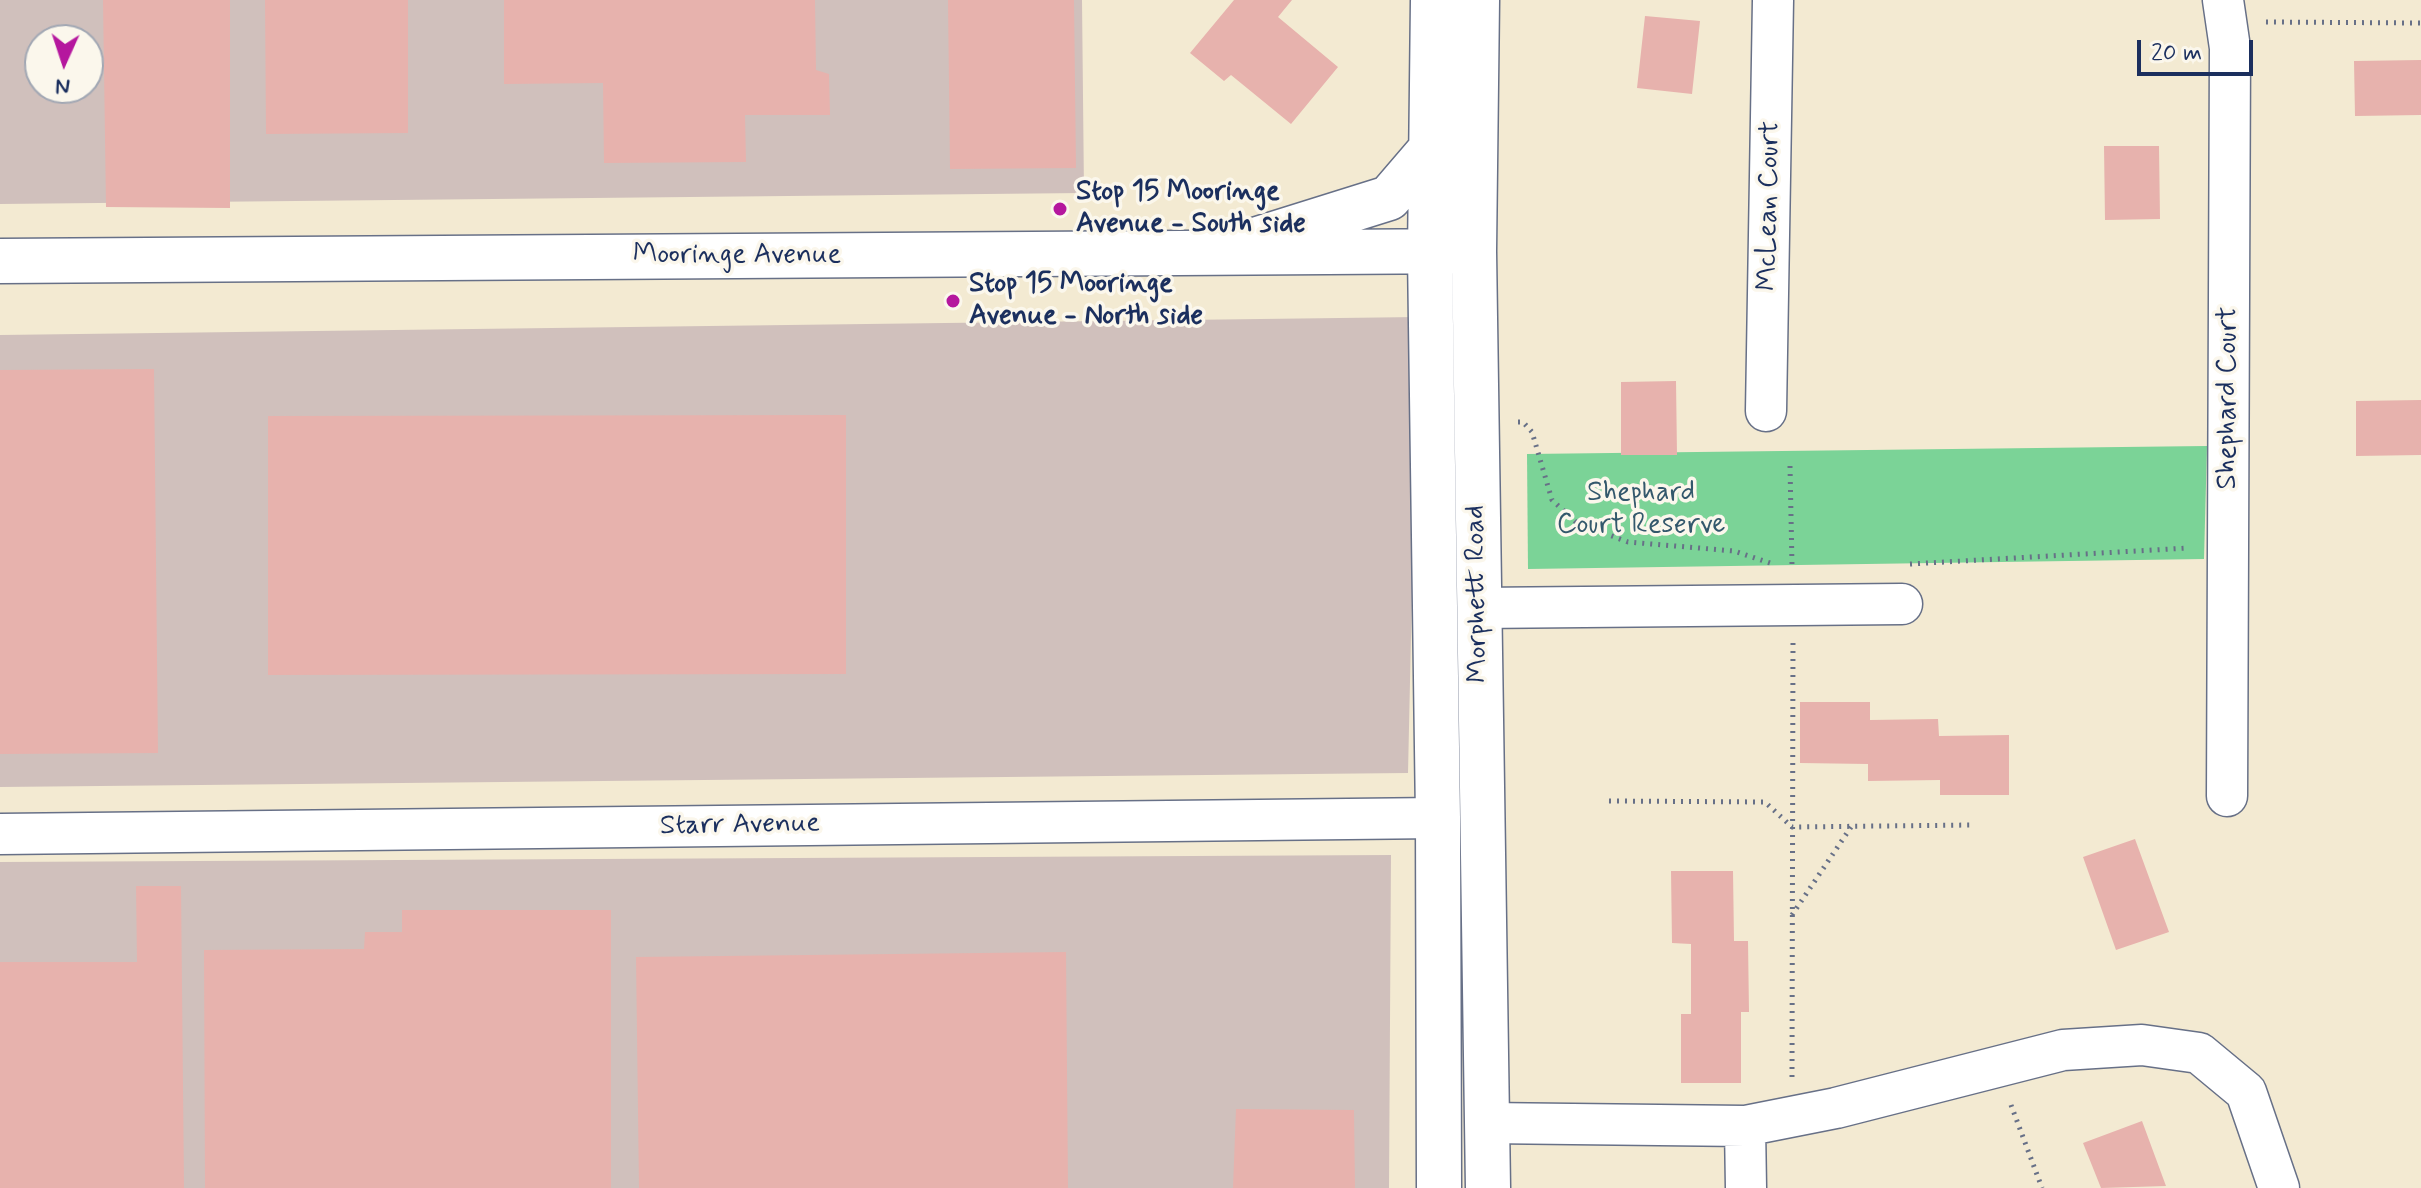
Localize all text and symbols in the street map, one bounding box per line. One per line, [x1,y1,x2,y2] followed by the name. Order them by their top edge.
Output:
[24,24,104,104] north arrow
[2141,24,2257,74] scale bar
[2151,38,2202,69] text: 20 m
[55,72,71,100] text: N
[1752,121,1788,291] street label: McLean Court
[1076,176,1306,242] place label: Stop 15 Mooringe Avenue - South side
[1051,200,1069,218] marker: Stop 15 Mooringe Avenue - South side
[633,239,841,273] street label: Mooringe Avenue
[969,268,1203,334] place label: Stop 15 Mooringe Avenue - North side
[944,292,962,310] marker: Stop 15 Mooringe Avenue - North side
[2212,306,2246,490] street label: Shephard Court
[1557,477,1725,543] park label: Shephard Court Reserve
[1460,505,1496,683] street label: Morphett Road
[660,808,820,844] street label: Starr Avenue

